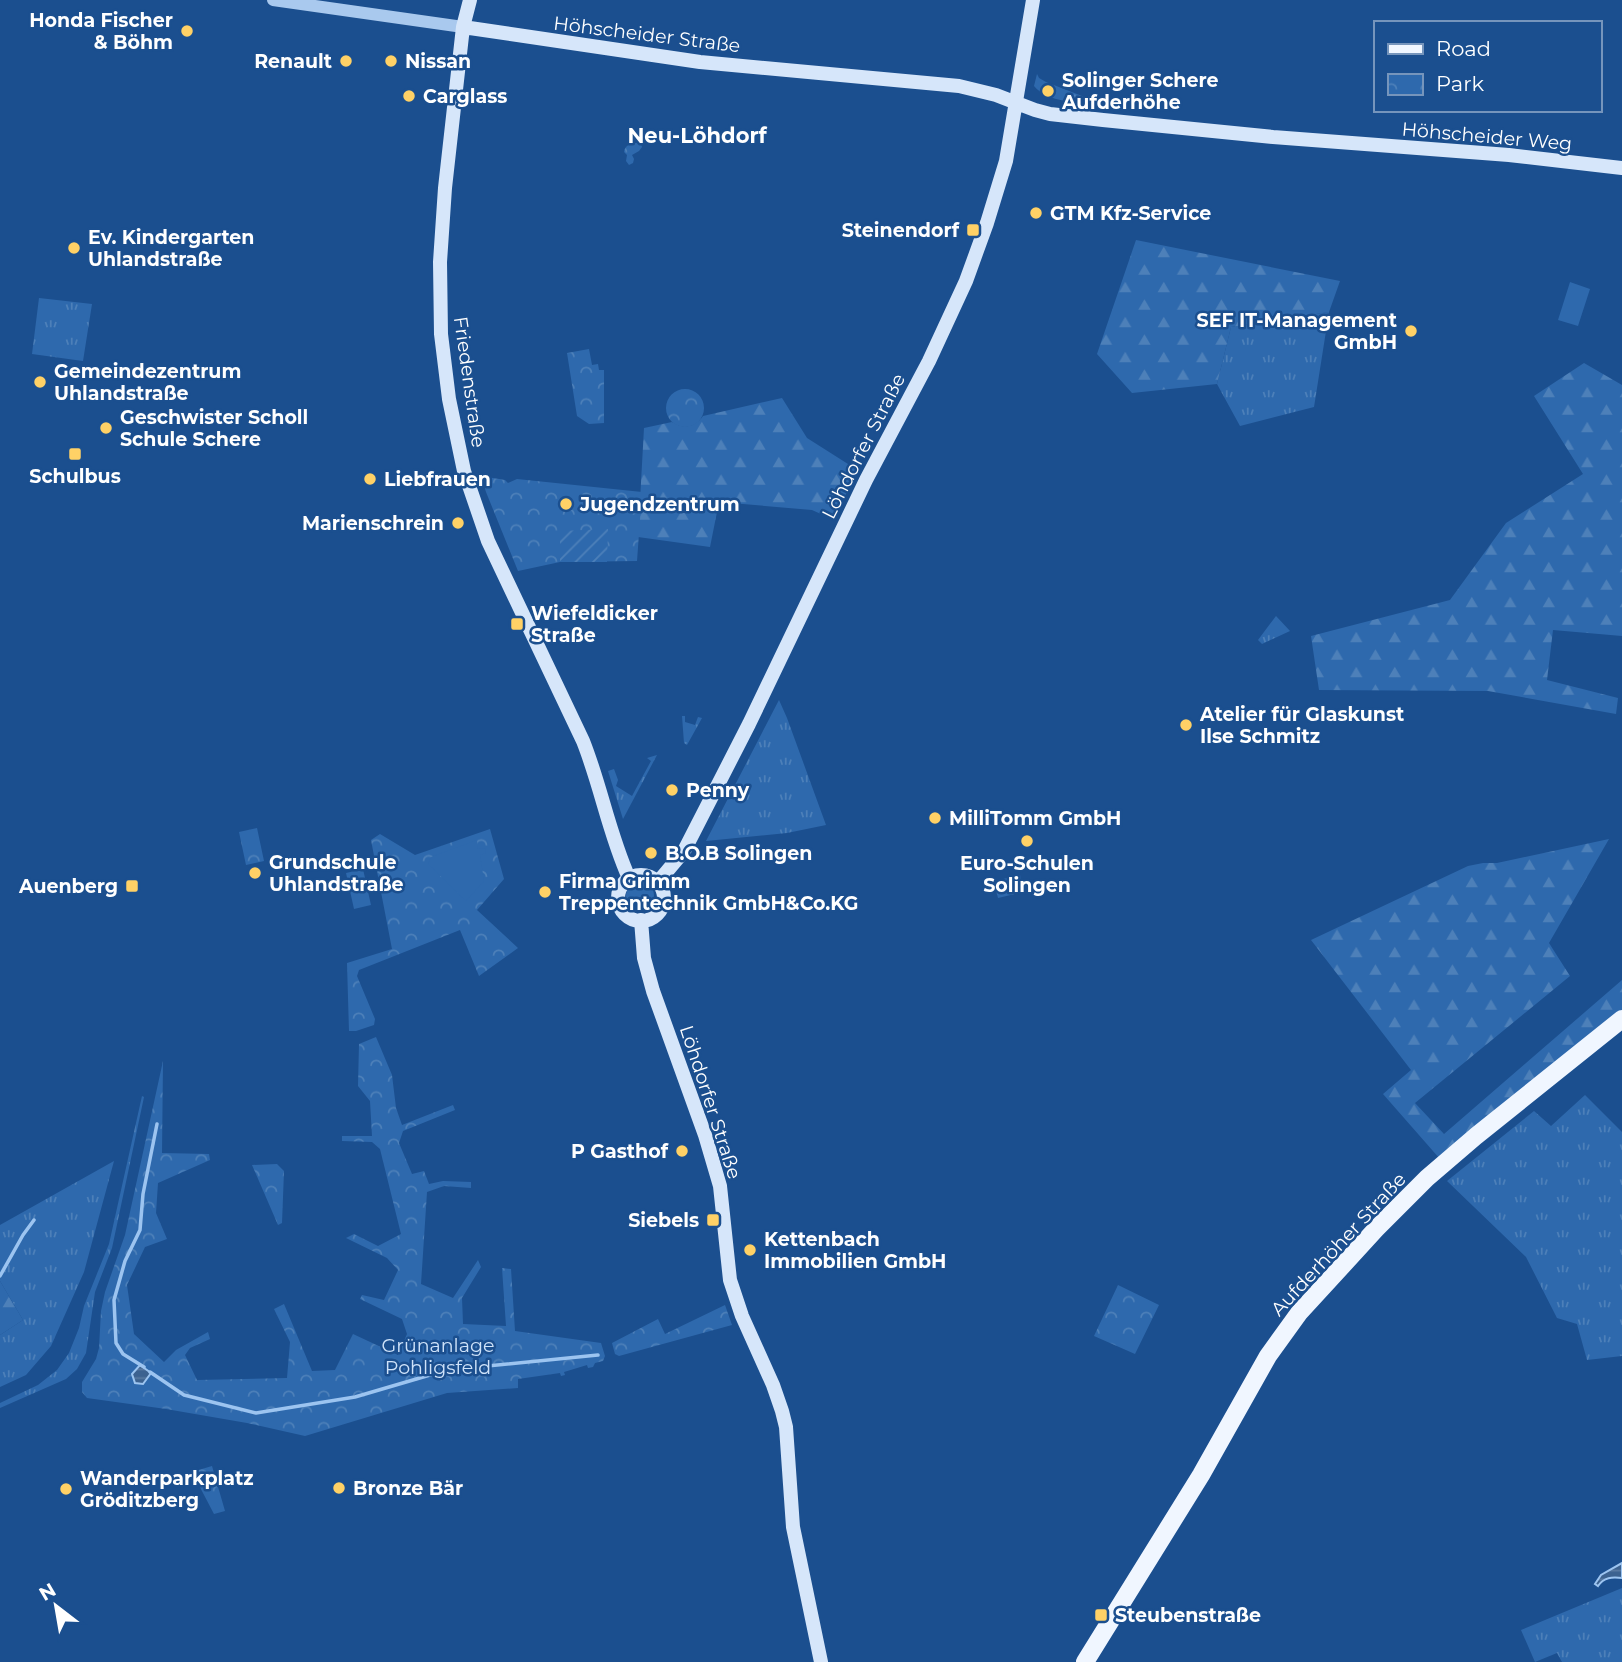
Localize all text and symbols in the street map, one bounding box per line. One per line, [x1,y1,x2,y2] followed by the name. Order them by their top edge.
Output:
[29,9,173,54] place label: Honda Fischer & Böhm
[552,12,742,57] street label: Höhscheider Straße
[1374,21,1601,112] legend
[179,23,195,39] marker: Honda Fischer & Böhm
[1436,36,1491,61] text: Road
[254,50,332,73] place label: Renault
[405,50,471,73] place label: Nissan
[338,53,354,69] marker: Renault
[383,53,399,69] marker: Nissan
[1061,69,1219,114] place label: Solinger Schere Aufderhöhe
[1436,71,1484,96] text: Park
[1040,83,1056,99] marker: Solinger Schere Aufderhöhe
[423,85,507,108] place label: Carglass
[401,88,417,104] marker: Carglass
[1401,118,1573,155] street label: Höhscheider Weg
[627,123,767,148] district label: Neu-Löhdorf
[1050,202,1211,225] place label: GTM Kfz-Service
[1028,205,1044,221] marker: GTM Kfz-Service
[842,219,960,242] place label: Steinendorf
[965,222,981,238] marker: Steinendorf
[88,226,254,271] place label: Ev. Kindergarten Uhlandstraße
[66,240,82,256] marker: Ev. Kindergarten Uhlandstraße
[1197,309,1397,354] place label: SEF IT-Management GmbH
[449,315,490,449] street label: Friedenstraße
[1403,323,1419,339] marker: SEF IT-Management GmbH
[54,360,241,405] place label: Gemeindezentrum Uhlandstraße
[817,370,910,523] street label: Löhdorfer Straße
[32,374,48,390] marker: Gemeindezentrum Uhlandstraße
[120,406,308,451] place label: Geschwister Scholl Schule Schere
[98,420,114,436] marker: Geschwister Scholl Schule Schere
[67,446,83,462] marker: Schulbus
[29,465,121,488] place label: Schulbus
[384,468,491,491] place label: Liebfrauen
[362,471,378,487] marker: Liebfrauen
[579,493,740,516] place label: Jugendzentrum
[558,496,574,512] marker: Jugendzentrum
[302,512,444,535] place label: Marienschrein
[450,515,466,531] marker: Marienschrein
[531,602,658,647] place label: Wiefeldicker Straße
[509,616,525,632] marker: Wiefeldicker Straße
[1199,703,1404,748] place label: Atelier für Glaskunst Ilse Schmitz
[1178,717,1194,733] marker: Atelier für Glaskunst Ilse Schmitz
[686,779,750,802] place label: Penny
[664,782,680,798] marker: Penny
[949,807,1121,830] place label: MilliTomm GmbH
[927,810,943,826] marker: MilliTomm GmbH
[1019,833,1035,849] marker: Euro-Schulen Solingen
[665,842,812,865] place label: B.O.B Solingen
[643,845,659,861] marker: B.O.B Solingen
[269,851,404,896] place label: Grundschule Uhlandstraße
[960,852,1094,897] place label: Euro-Schulen Solingen
[247,865,263,881] marker: Grundschule Uhlandstraße
[559,870,858,915] place label: Firma Grimm Treppentechnik GmbH&Co.KG
[18,875,118,898] place label: Auenberg
[124,878,140,894] marker: Auenberg
[537,884,553,900] marker: Firma Grimm Treppentechnik GmbH&Co.KG
[675,1022,746,1182] street label: Löhdorfer Straße
[571,1140,669,1163] place label: P Gasthof
[674,1143,690,1159] marker: P Gasthof
[1266,1168,1411,1321] street label: Aufderhöher Straße
[628,1209,699,1232] place label: Siebels
[705,1212,721,1228] marker: Siebels
[764,1228,946,1273] place label: Kettenbach Immobilien GmbH
[742,1242,758,1258] marker: Kettenbach Immobilien GmbH
[382,1334,494,1379] park label: Grünanlage Pohligsfeld
[80,1467,254,1512] place label: Wanderparkplatz Gröditzberg
[353,1477,463,1500] place label: Bronze Bär
[331,1480,347,1496] marker: Bronze Bär
[58,1481,74,1497] marker: Wanderparkplatz Gröditzberg
[21,1571,91,1641] north arrow
[35,1578,60,1606] text: N
[1115,1604,1261,1627] place label: Steubenstraße
[1093,1607,1109,1623] marker: Steubenstraße

